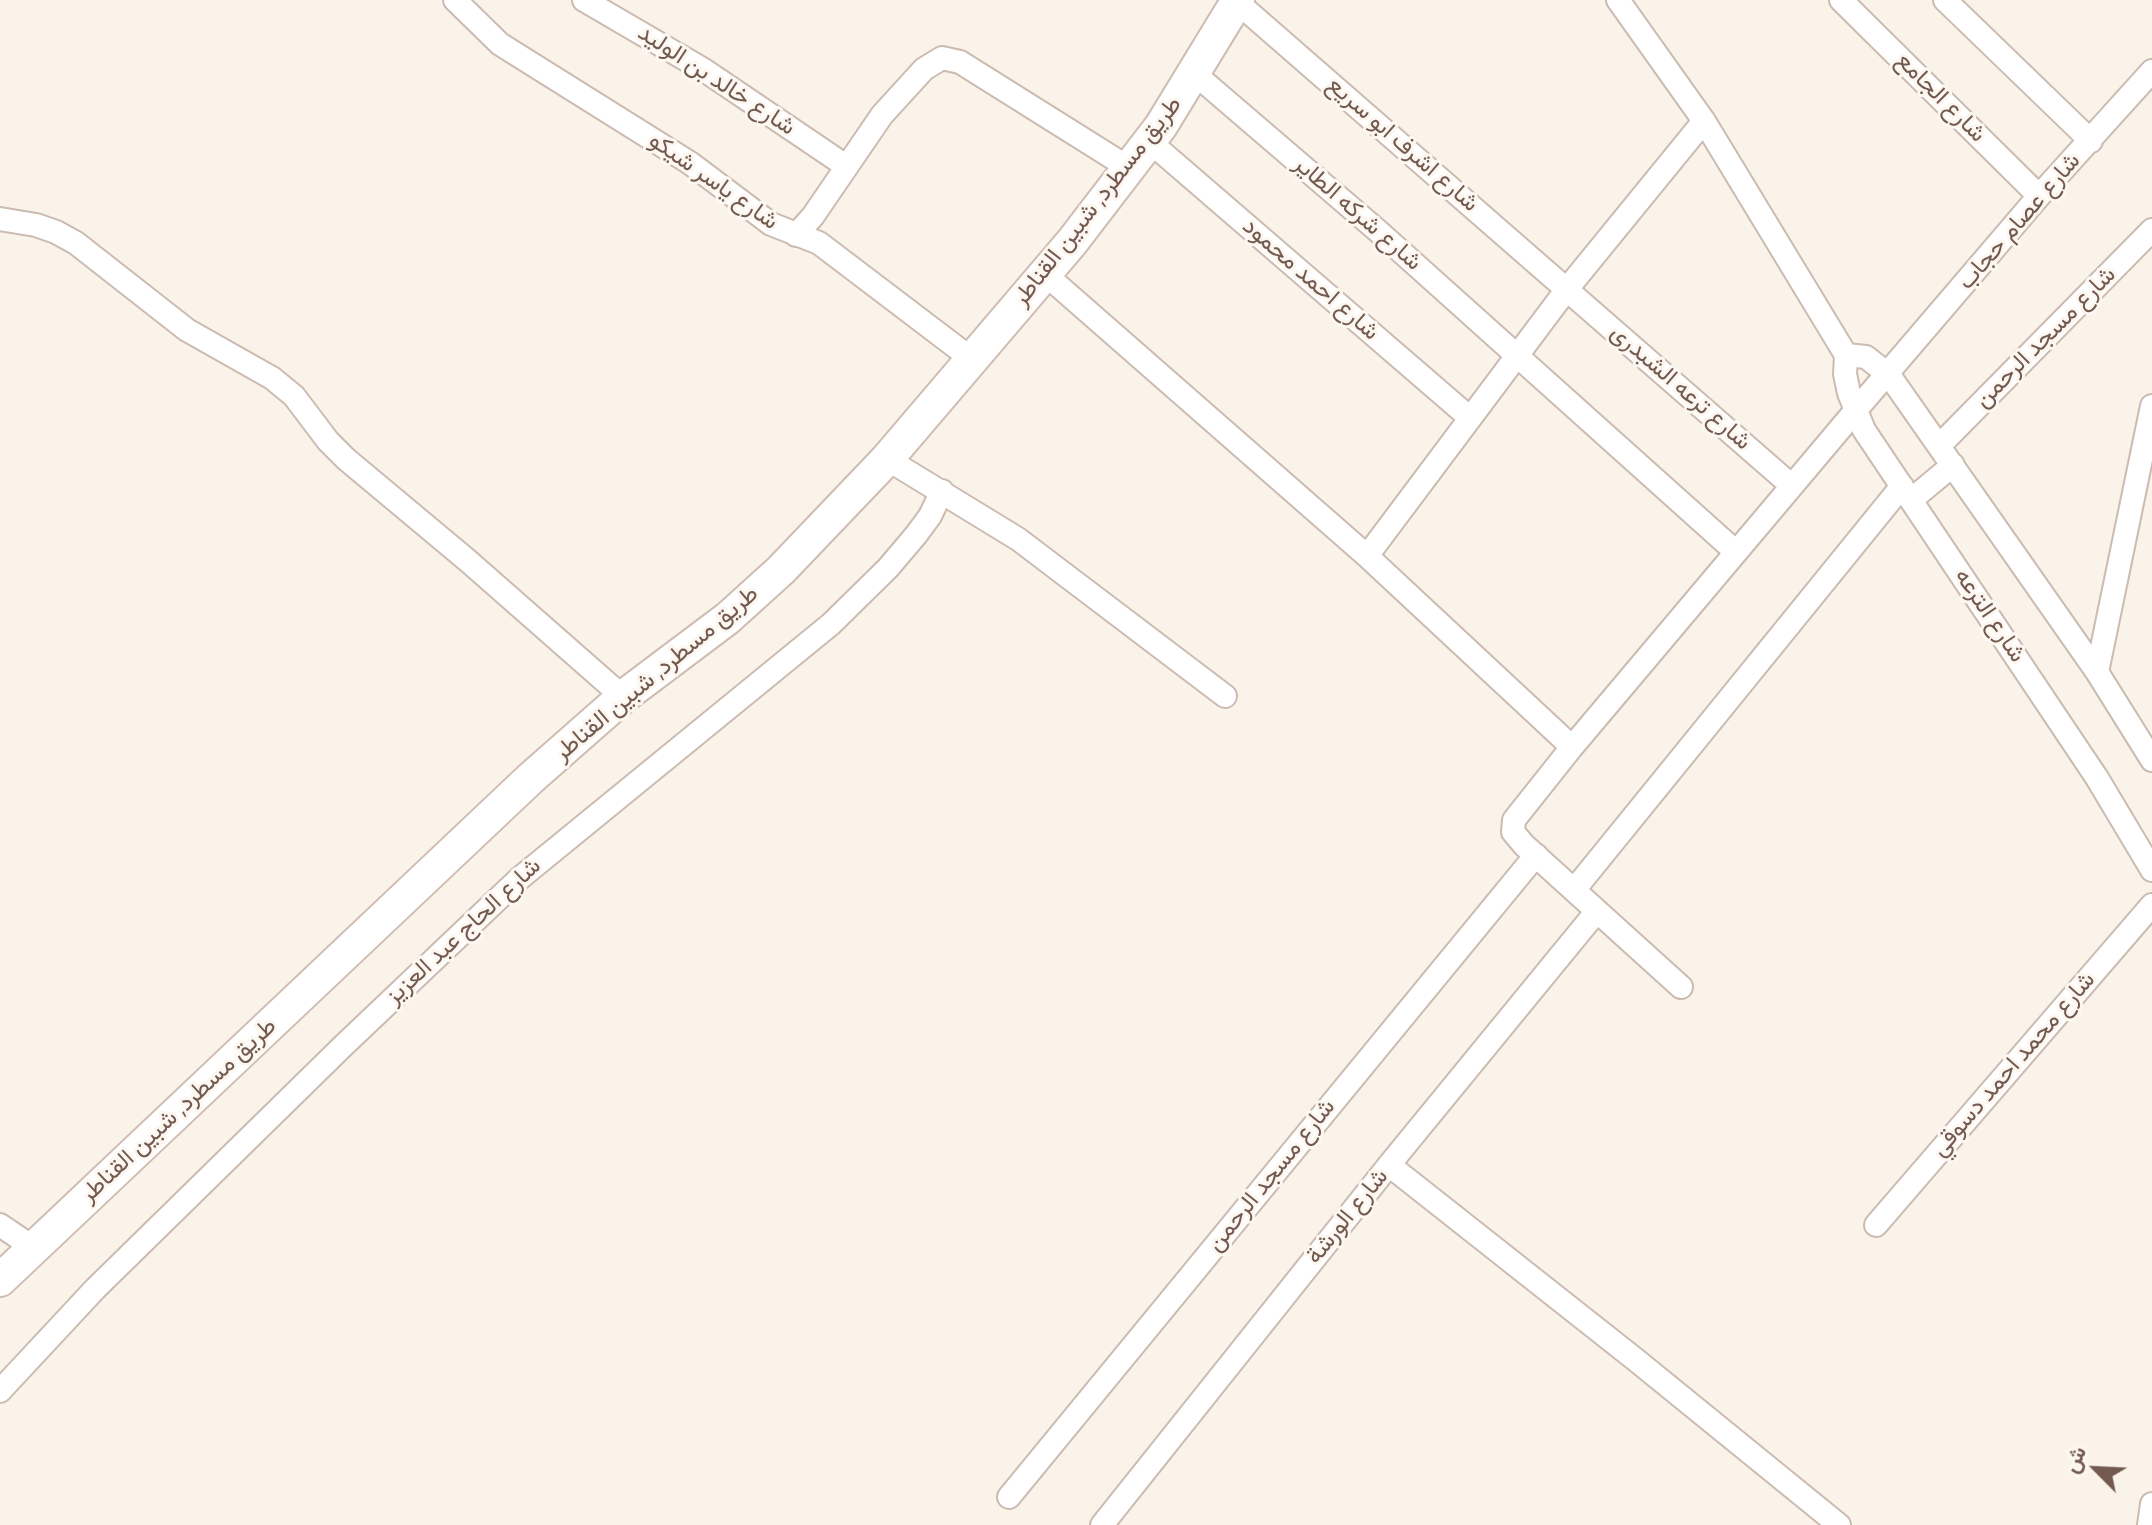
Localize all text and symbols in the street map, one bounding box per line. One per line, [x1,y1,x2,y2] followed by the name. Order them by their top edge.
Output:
[632,19,800,143] street label: شارع خالد بن الوليد
[1889,47,1991,149] street label: شارع الجامع
[1320,71,1484,219] street label: شارع اشرف ابو سريع
[1007,91,1189,313] street label: طريق مسطرد, شبين القناطر
[643,127,783,237] street label: شارع ياسر شيكو
[1953,148,2087,296] street label: شارع عصام حجاب
[1287,151,1427,277] street label: شارع شركه الطاير
[1236,213,1384,347] street label: شارع احمد محمود
[1969,261,2123,415] street label: شارع مسجد الرحمن
[1604,319,1756,457] street label: شارع ترعه الشبدرى
[1947,564,2031,668] street label: شارع الترعه
[549,580,765,768] street label: طريق مسطرد, شبين القناطر
[380,853,548,1011] street label: شارع الحاج عبد العزيز
[1926,967,2102,1163] street label: شارع محمد احمد دسوقي
[75,1012,283,1210] street label: طريق مسطرد, شبين القناطر
[1202,1094,1342,1258] street label: شارع مسجد الرحمن
[1301,1163,1395,1271] street label: شارع الورشة
[2056,1429,2136,1509] north arrow
[2053,1440,2095,1478] text: ش

